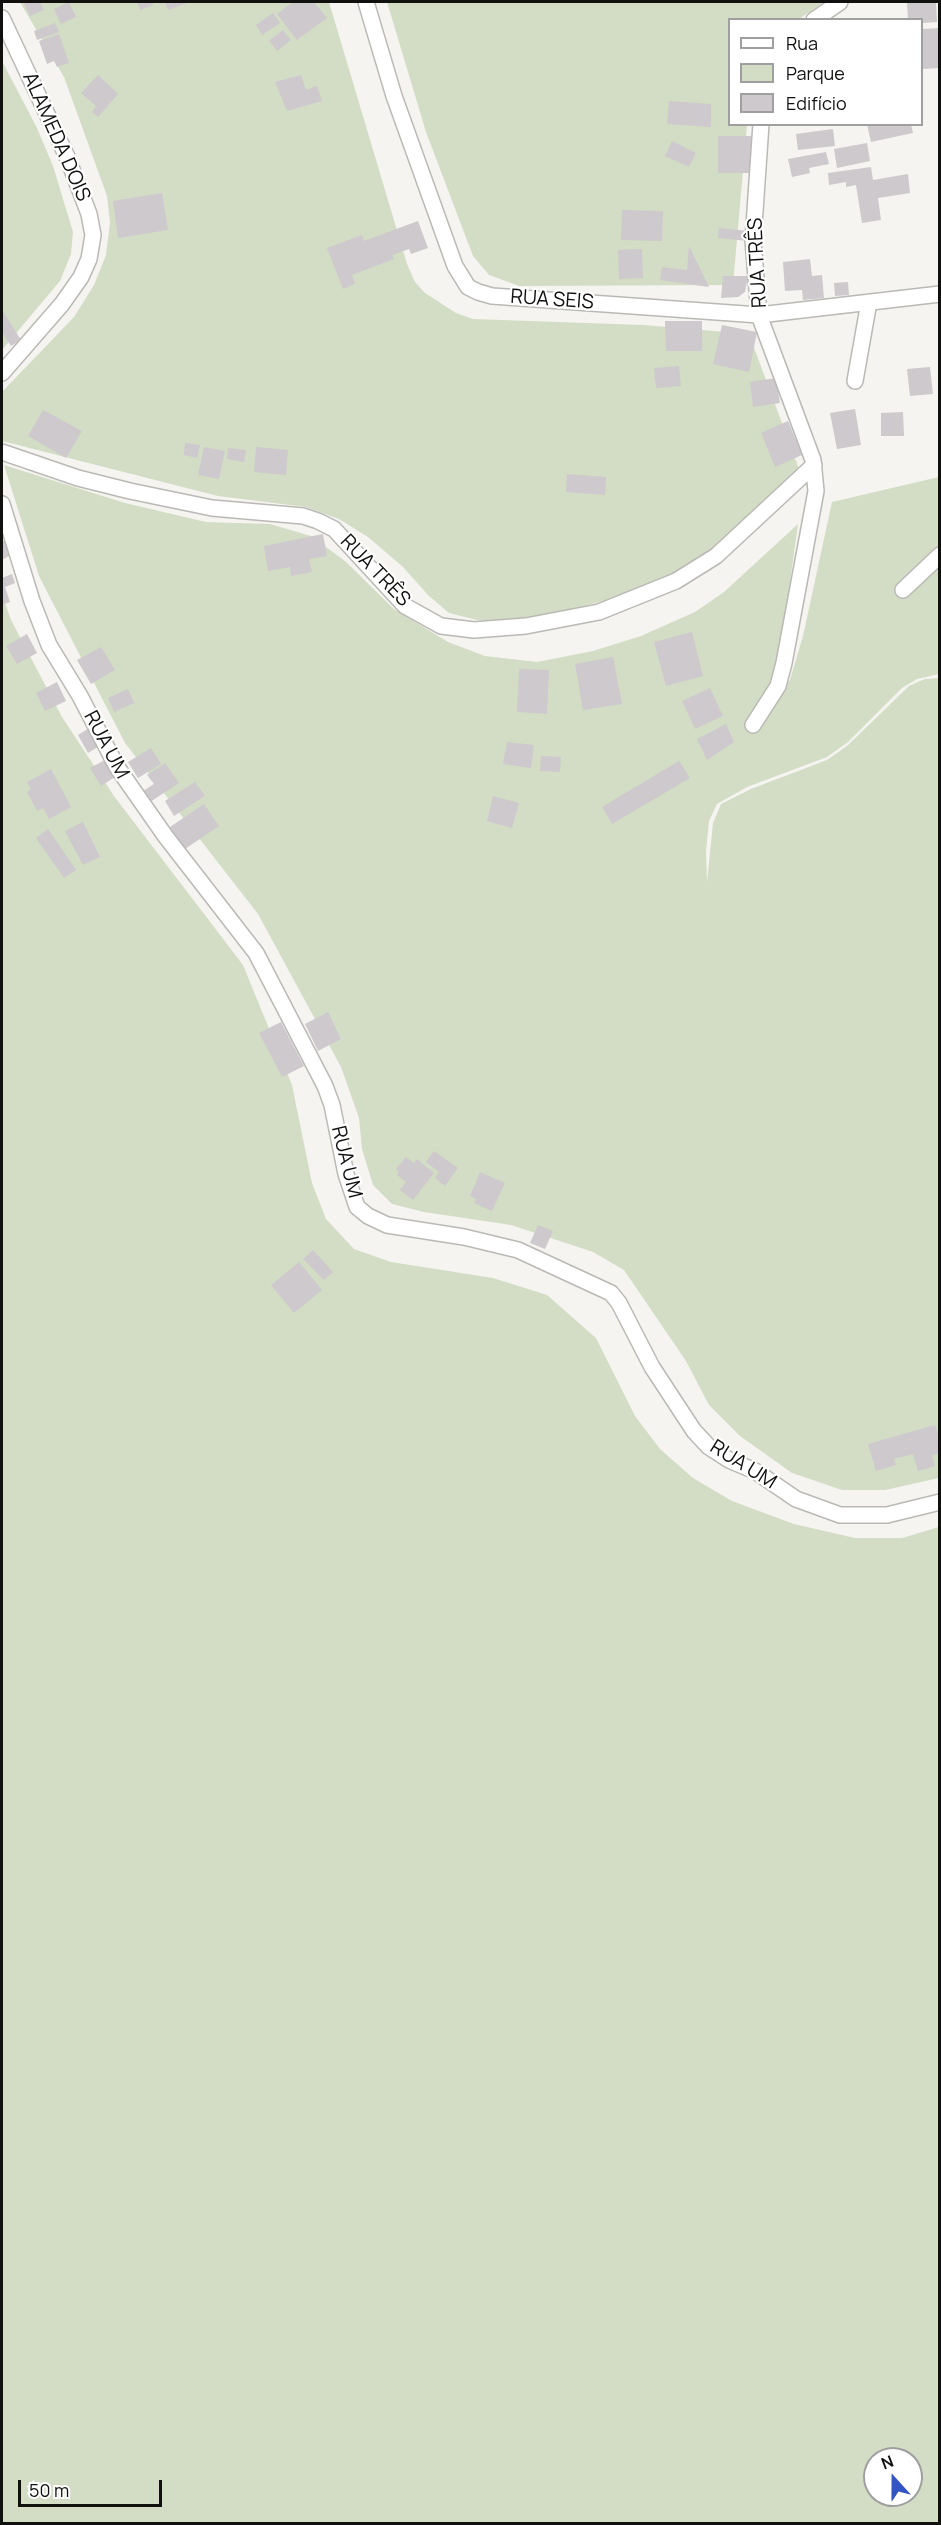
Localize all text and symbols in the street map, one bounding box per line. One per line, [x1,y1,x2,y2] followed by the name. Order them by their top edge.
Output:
[728,18,923,126] legend
[786,31,818,55] text: Rua
[786,61,845,85] text: Parque
[17,69,95,205] street label: ALAMEDA DOIS
[786,91,847,115] text: Edifício
[744,217,772,309] street label: RUA TRÊS
[510,285,594,315] street label: RUA SEIS
[335,530,415,612] street label: RUA TRÊS
[78,707,134,783] street label: RUA UM
[325,1123,367,1201] street label: RUA UM
[705,1435,781,1495] street label: RUA UM
[863,2447,923,2507] north arrow
[878,2450,897,2474] text: N
[21,2468,165,2506] scale bar
[29,2478,69,2502] text: 50 m

